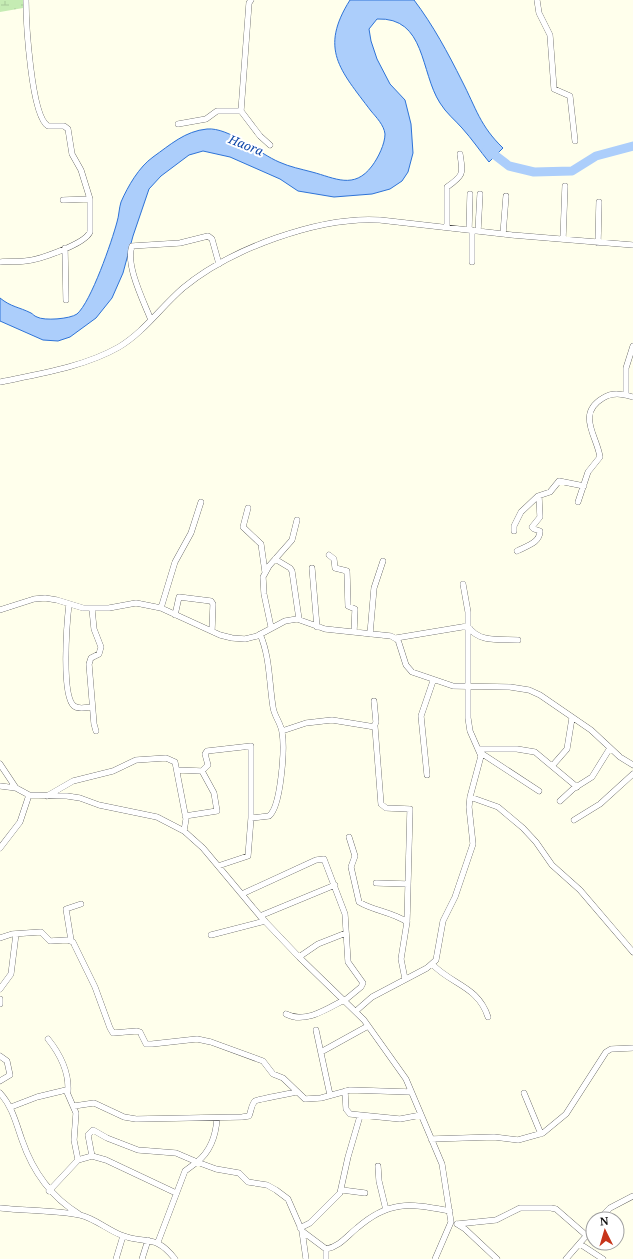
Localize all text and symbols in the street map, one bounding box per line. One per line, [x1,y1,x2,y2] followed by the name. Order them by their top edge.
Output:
[225,130,266,160] water label: Haora
[585,1211,625,1251] north arrow
[599,1213,609,1228] text: N

